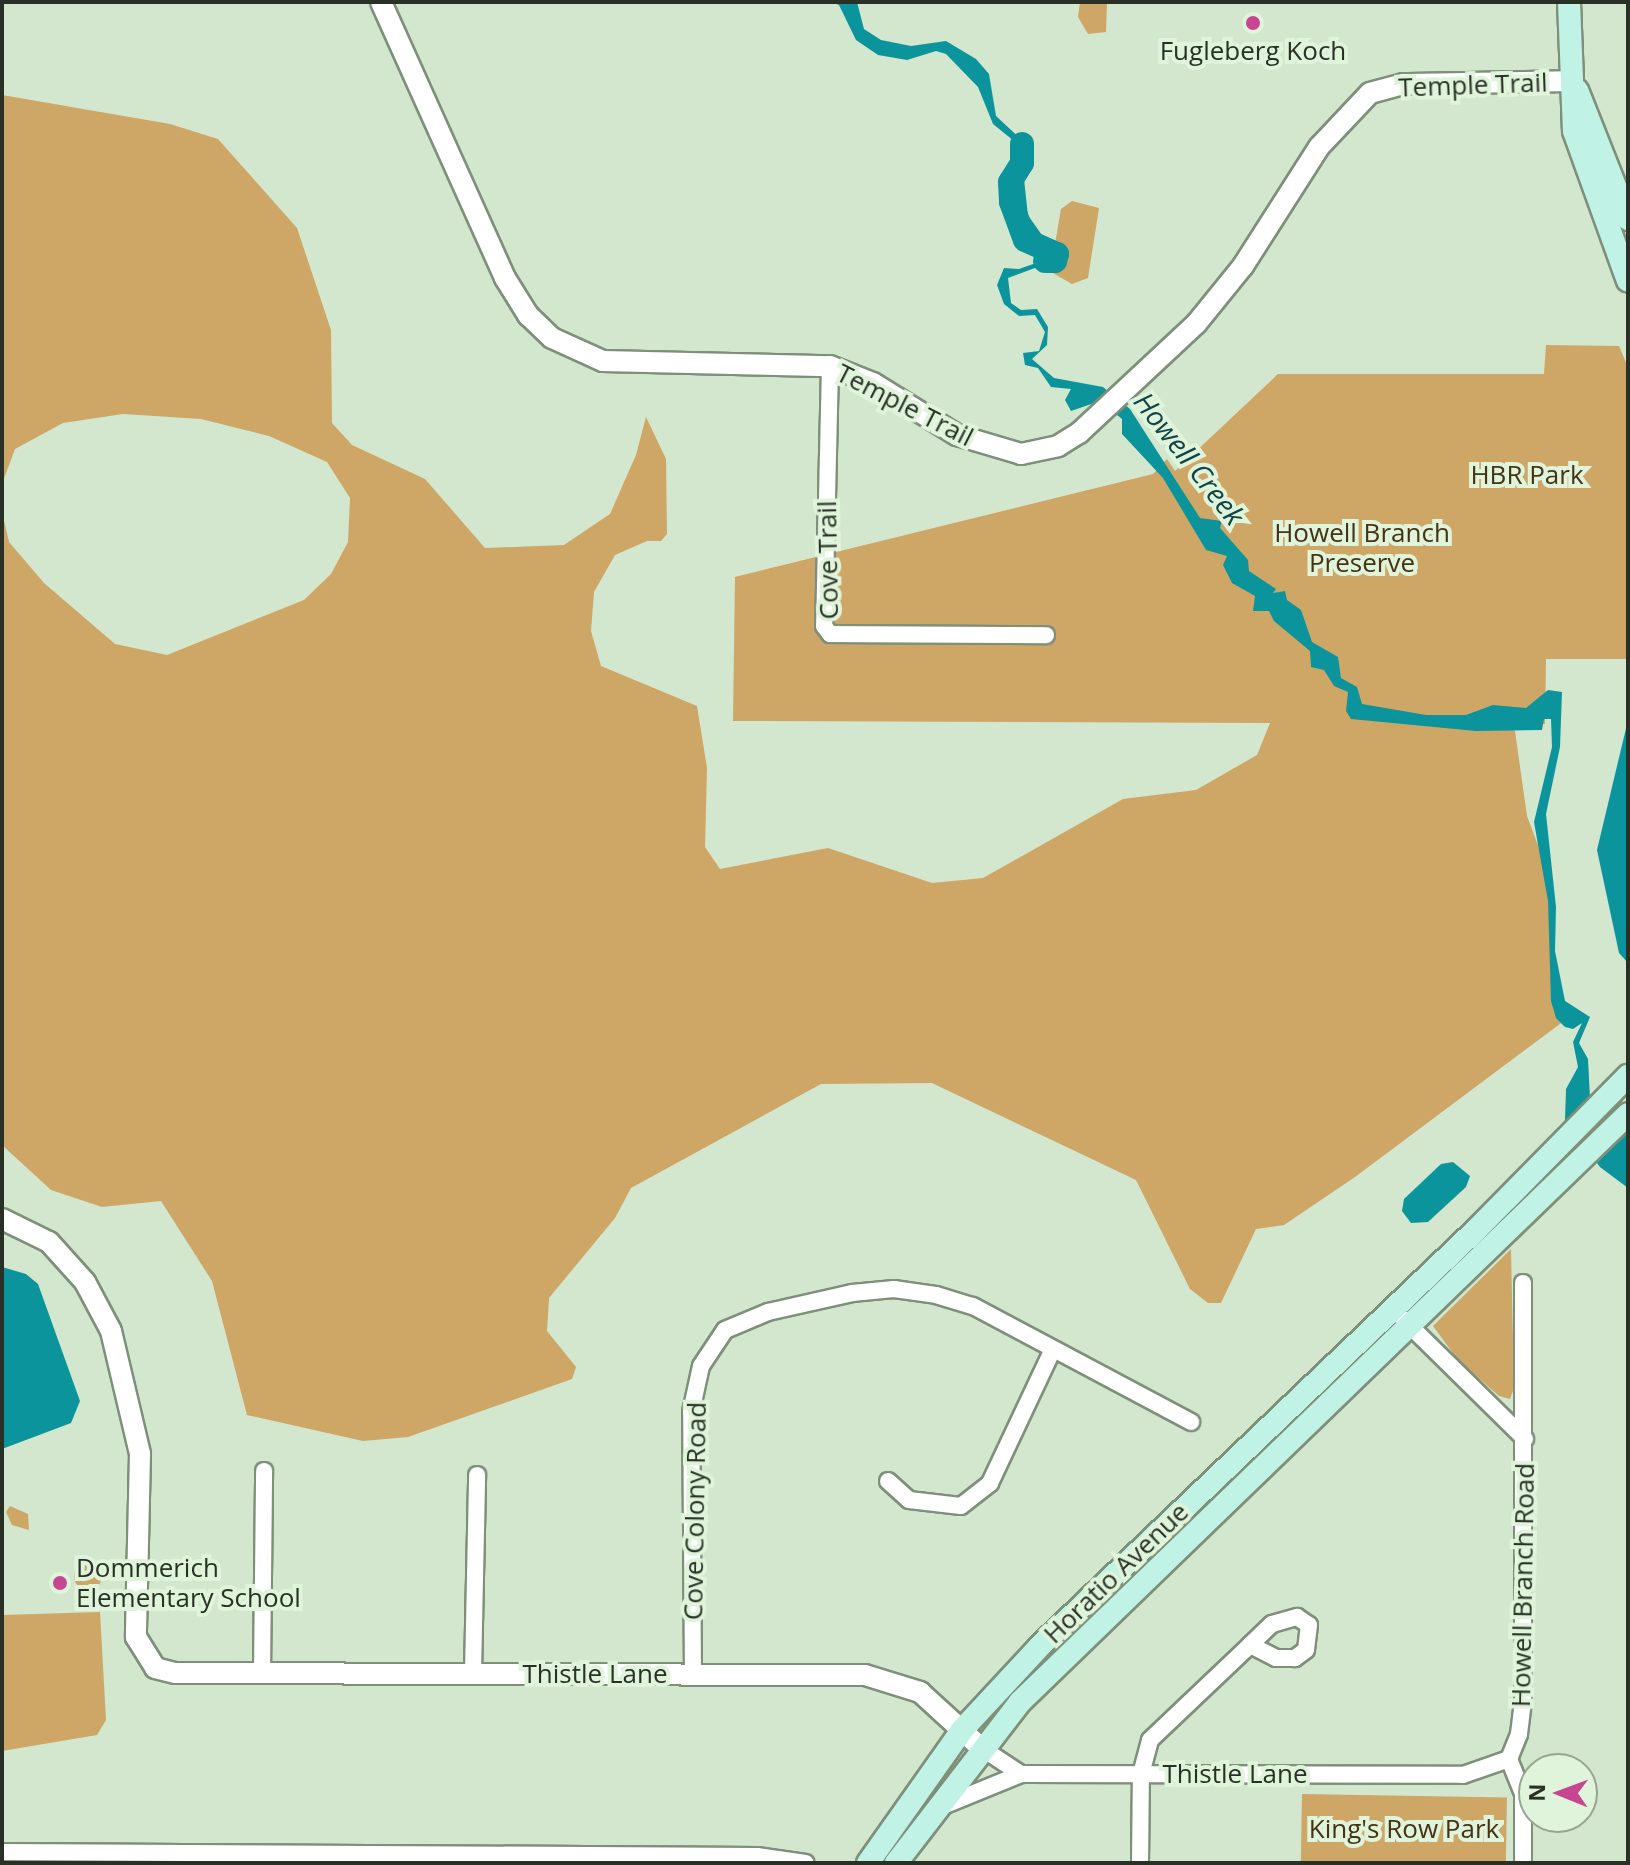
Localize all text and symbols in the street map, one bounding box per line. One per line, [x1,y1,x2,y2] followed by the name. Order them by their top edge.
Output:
[1244,14,1262,32] marker: Fugleberg Koch
[1160,35,1346,67] place label: Fugleberg Koch
[1398,67,1548,103] street label: Temple Trail
[831,357,979,453] street label: Temple Trail
[1128,385,1252,531] water label: Howell Creek
[1470,459,1584,491] park label: HBR Park
[811,500,845,620] street label: Cove Trail
[1274,517,1450,578] park label: Howell Branch Preserve
[677,1402,713,1620] street label: Cove Colony Road
[1505,1463,1541,1707] street label: Howell Branch Road
[1037,1496,1195,1650] street label: Horatio Avenue
[76,1552,301,1614] place label: Dommerich Elementary School
[51,1574,69,1592] marker: Dommerich Elementary School
[523,1658,667,1690] street label: Thistle Lane
[1518,1753,1598,1833] north arrow
[1163,1758,1307,1790] street label: Thistle Lane
[1521,1783,1551,1802] text: N
[1309,1813,1499,1845] park label: King's Row Park

